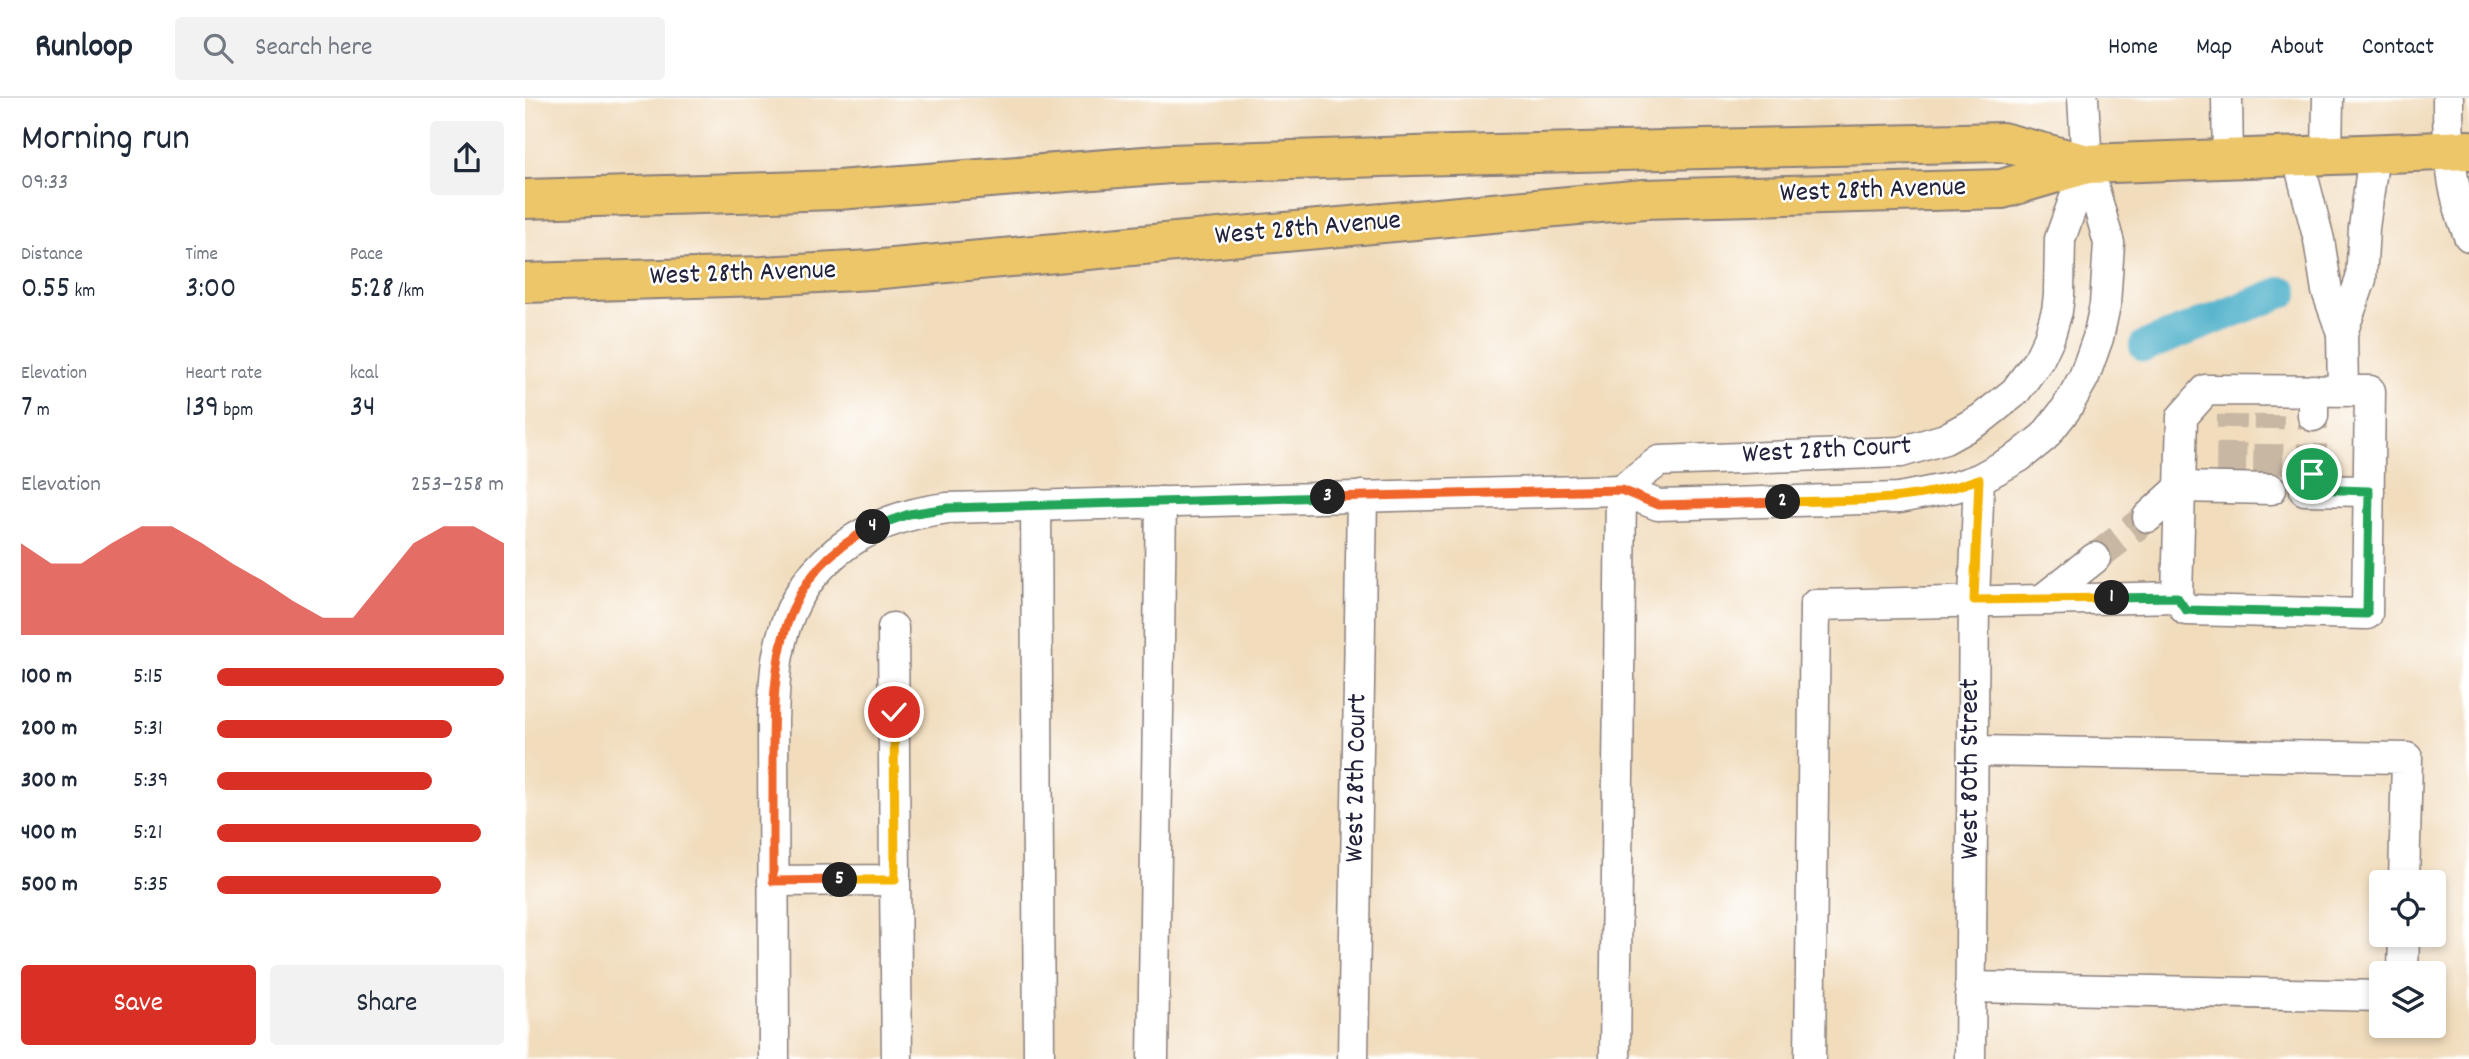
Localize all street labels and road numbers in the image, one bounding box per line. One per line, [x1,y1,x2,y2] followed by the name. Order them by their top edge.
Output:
[1779,169,1967,215] street label: West 28th Avenue
[1213,202,1403,258] street label: West 28th Avenue
[649,252,837,298] street label: West 28th Avenue
[1742,428,1912,476] street label: West 28th Court
[1952,678,1992,860] street label: West 80th Street
[1337,693,1379,863] street label: West 28th Court

